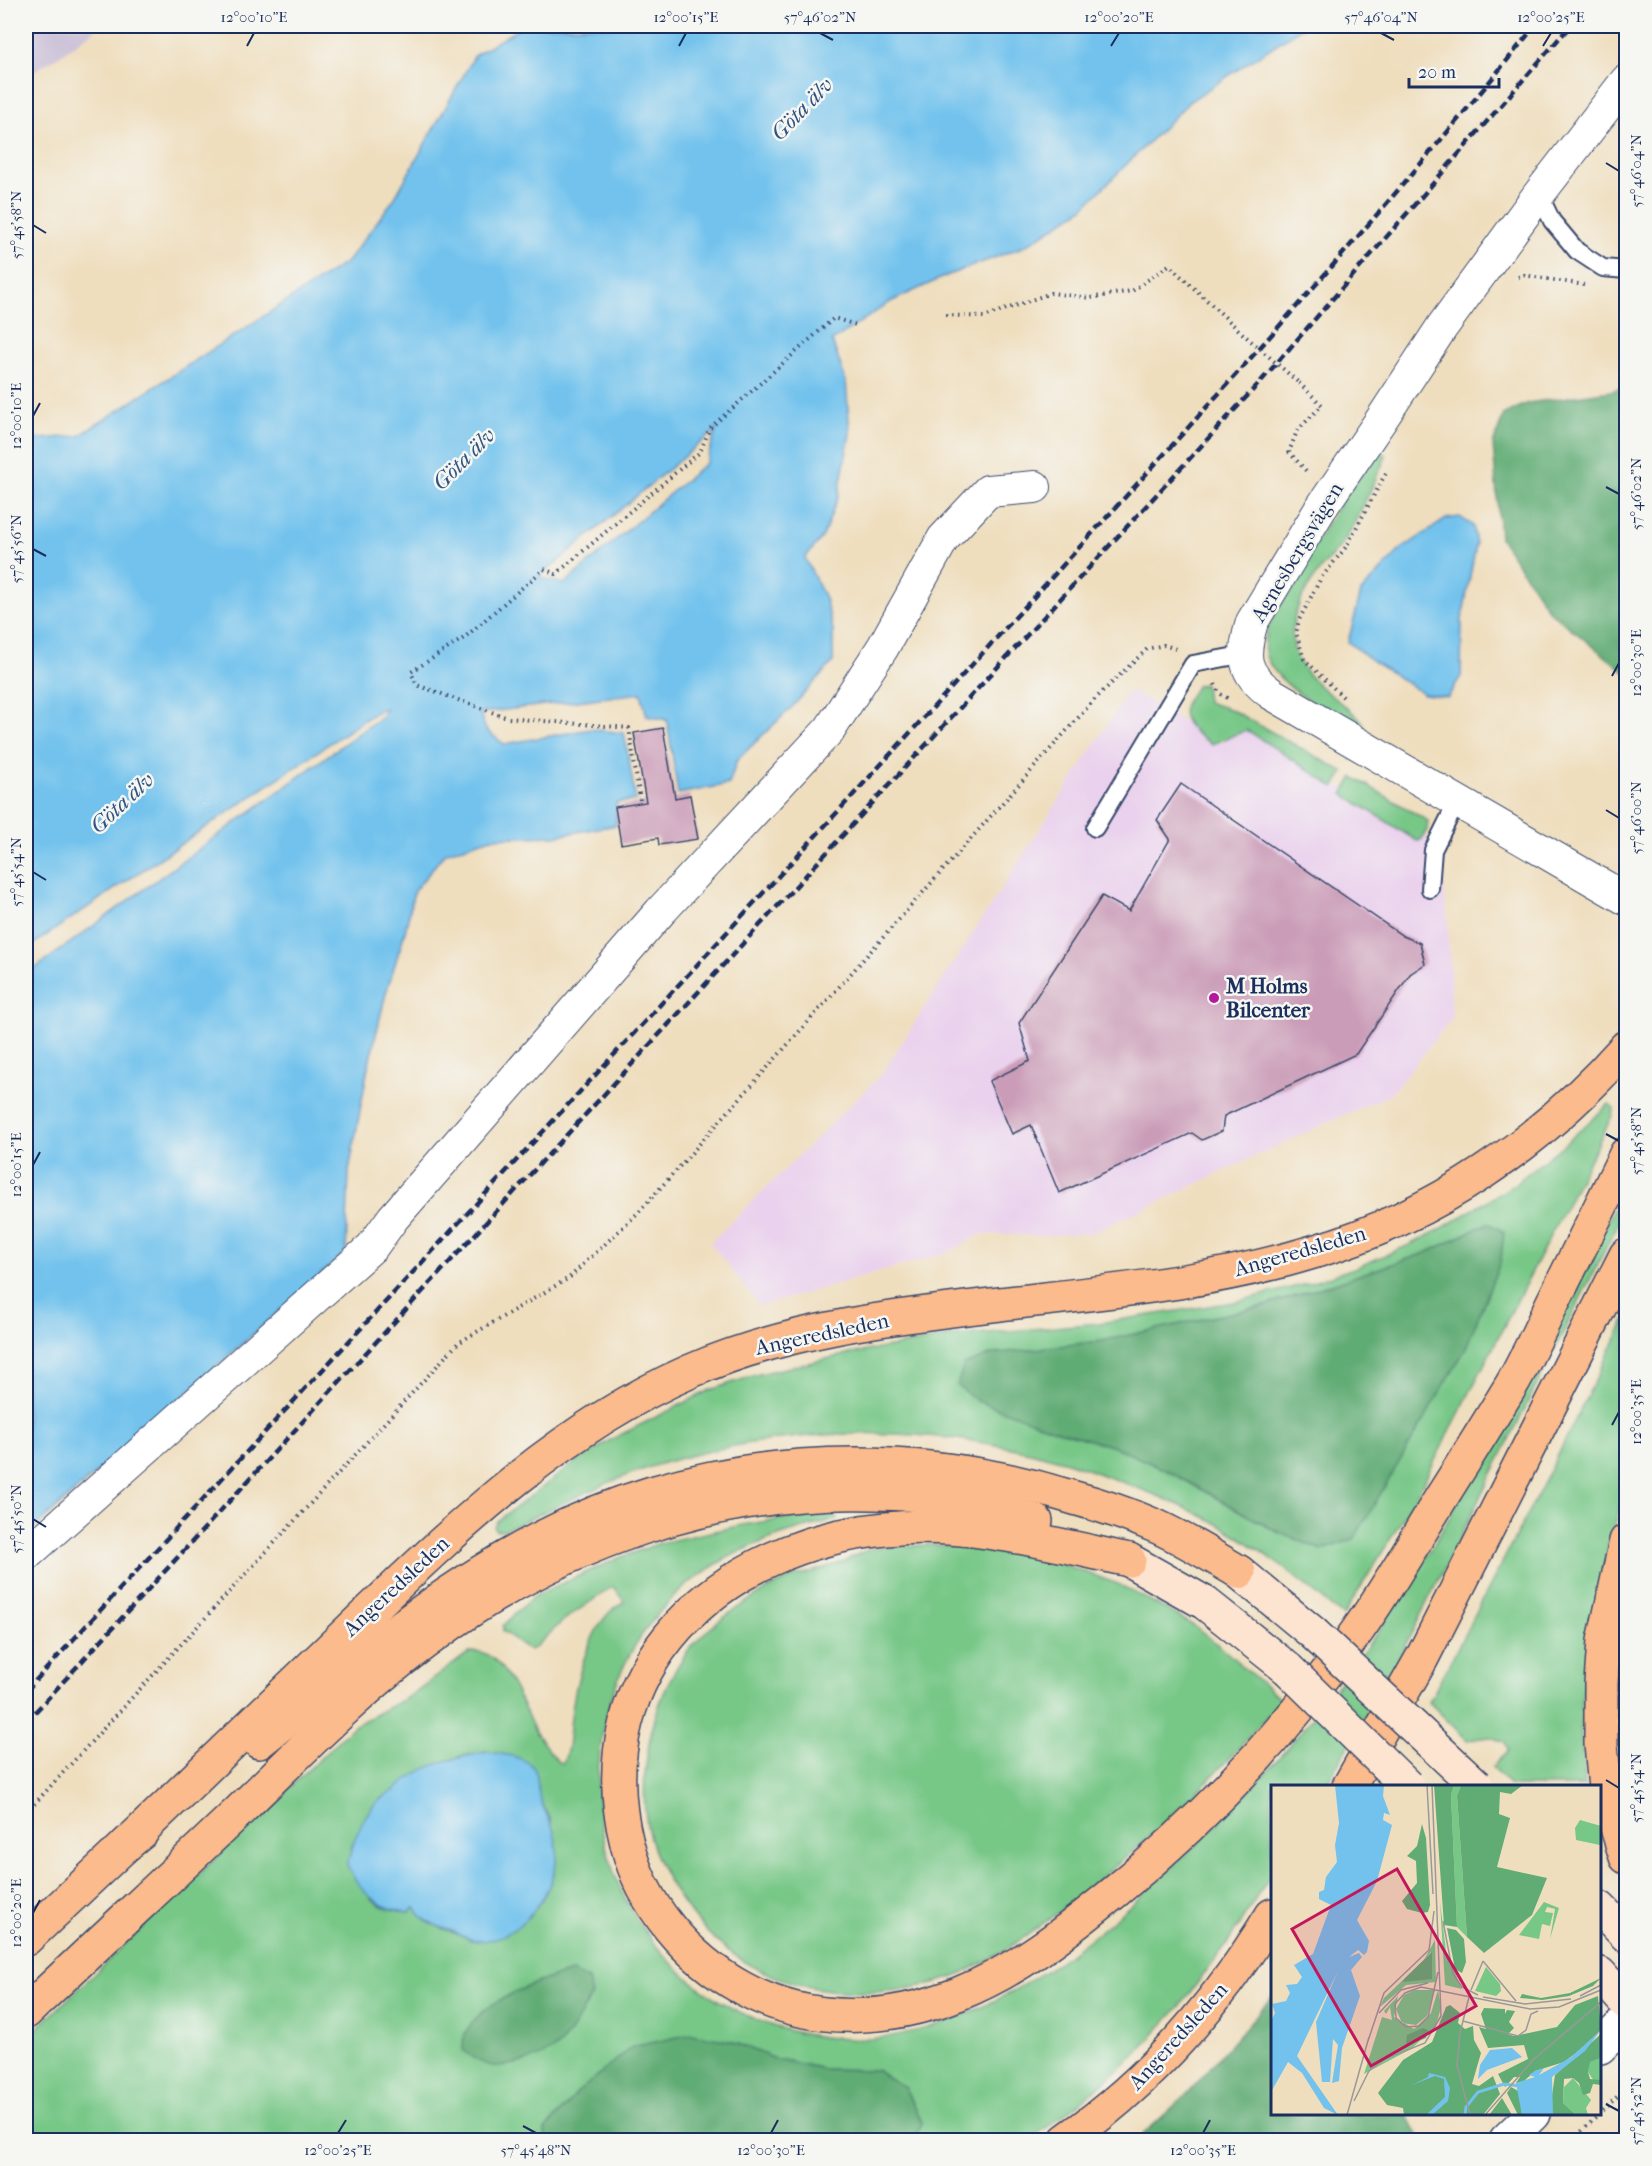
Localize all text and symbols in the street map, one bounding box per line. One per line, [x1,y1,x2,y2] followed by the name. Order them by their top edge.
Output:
[221,8,287,26] text: 12°00'10"E
[653,8,719,26] text: 12°00'15"E
[784,8,857,26] text: 57°46'02"N
[1084,8,1154,26] text: 12°00'20"E
[1344,8,1418,26] text: 57°46'04"N
[1517,8,1585,26] text: 12°00'25"E
[1409,51,1499,89] scale bar
[1418,62,1456,83] text: 20 m
[766,72,838,146] water label: Göta älv
[1627,134,1645,208] text: 57°46'04"N
[7,190,25,259] text: 57°45'58"N
[7,383,25,449] text: 12°00'10"E
[427,422,501,496] water label: Göta älv
[1627,457,1645,530] text: 57°46'02"N
[1245,478,1348,627] street label: Agnesbergsvägen
[7,514,25,584] text: 57°45'56"N
[1627,629,1645,697] text: 12°00'30"E
[85,767,159,839] water label: Göta älv
[1627,781,1645,855] text: 57°46'00"N
[7,836,25,907] text: 57°45'54"N
[1225,974,1311,1022] place label: M Holms Bilcenter
[1207,991,1221,1005] marker: M Holms Bilcenter
[1627,1106,1645,1175] text: 57°45'58"N
[7,1132,25,1198] text: 12°00'15"E
[1230,1221,1369,1282] street label: Angeredsleden
[752,1308,891,1360] street label: Angeredsleden
[1627,1379,1645,1445] text: 12°00'35"E
[7,1484,25,1554] text: 57°45'50"N
[337,1531,454,1642] street label: Angeredsleden
[1627,1752,1645,1823] text: 57°45'54"N
[1271,1785,1601,2115] inset map
[7,1878,25,1948] text: 12°00'20"E
[1123,1978,1232,2095] street label: Angeredsleden
[1627,2076,1645,2145] text: 57°45'52"N
[304,2141,372,2159] text: 12°00'25"E
[501,2141,572,2159] text: 57°45'48"N
[737,2141,805,2159] text: 12°00'30"E
[1170,2141,1236,2159] text: 12°00'35"E

